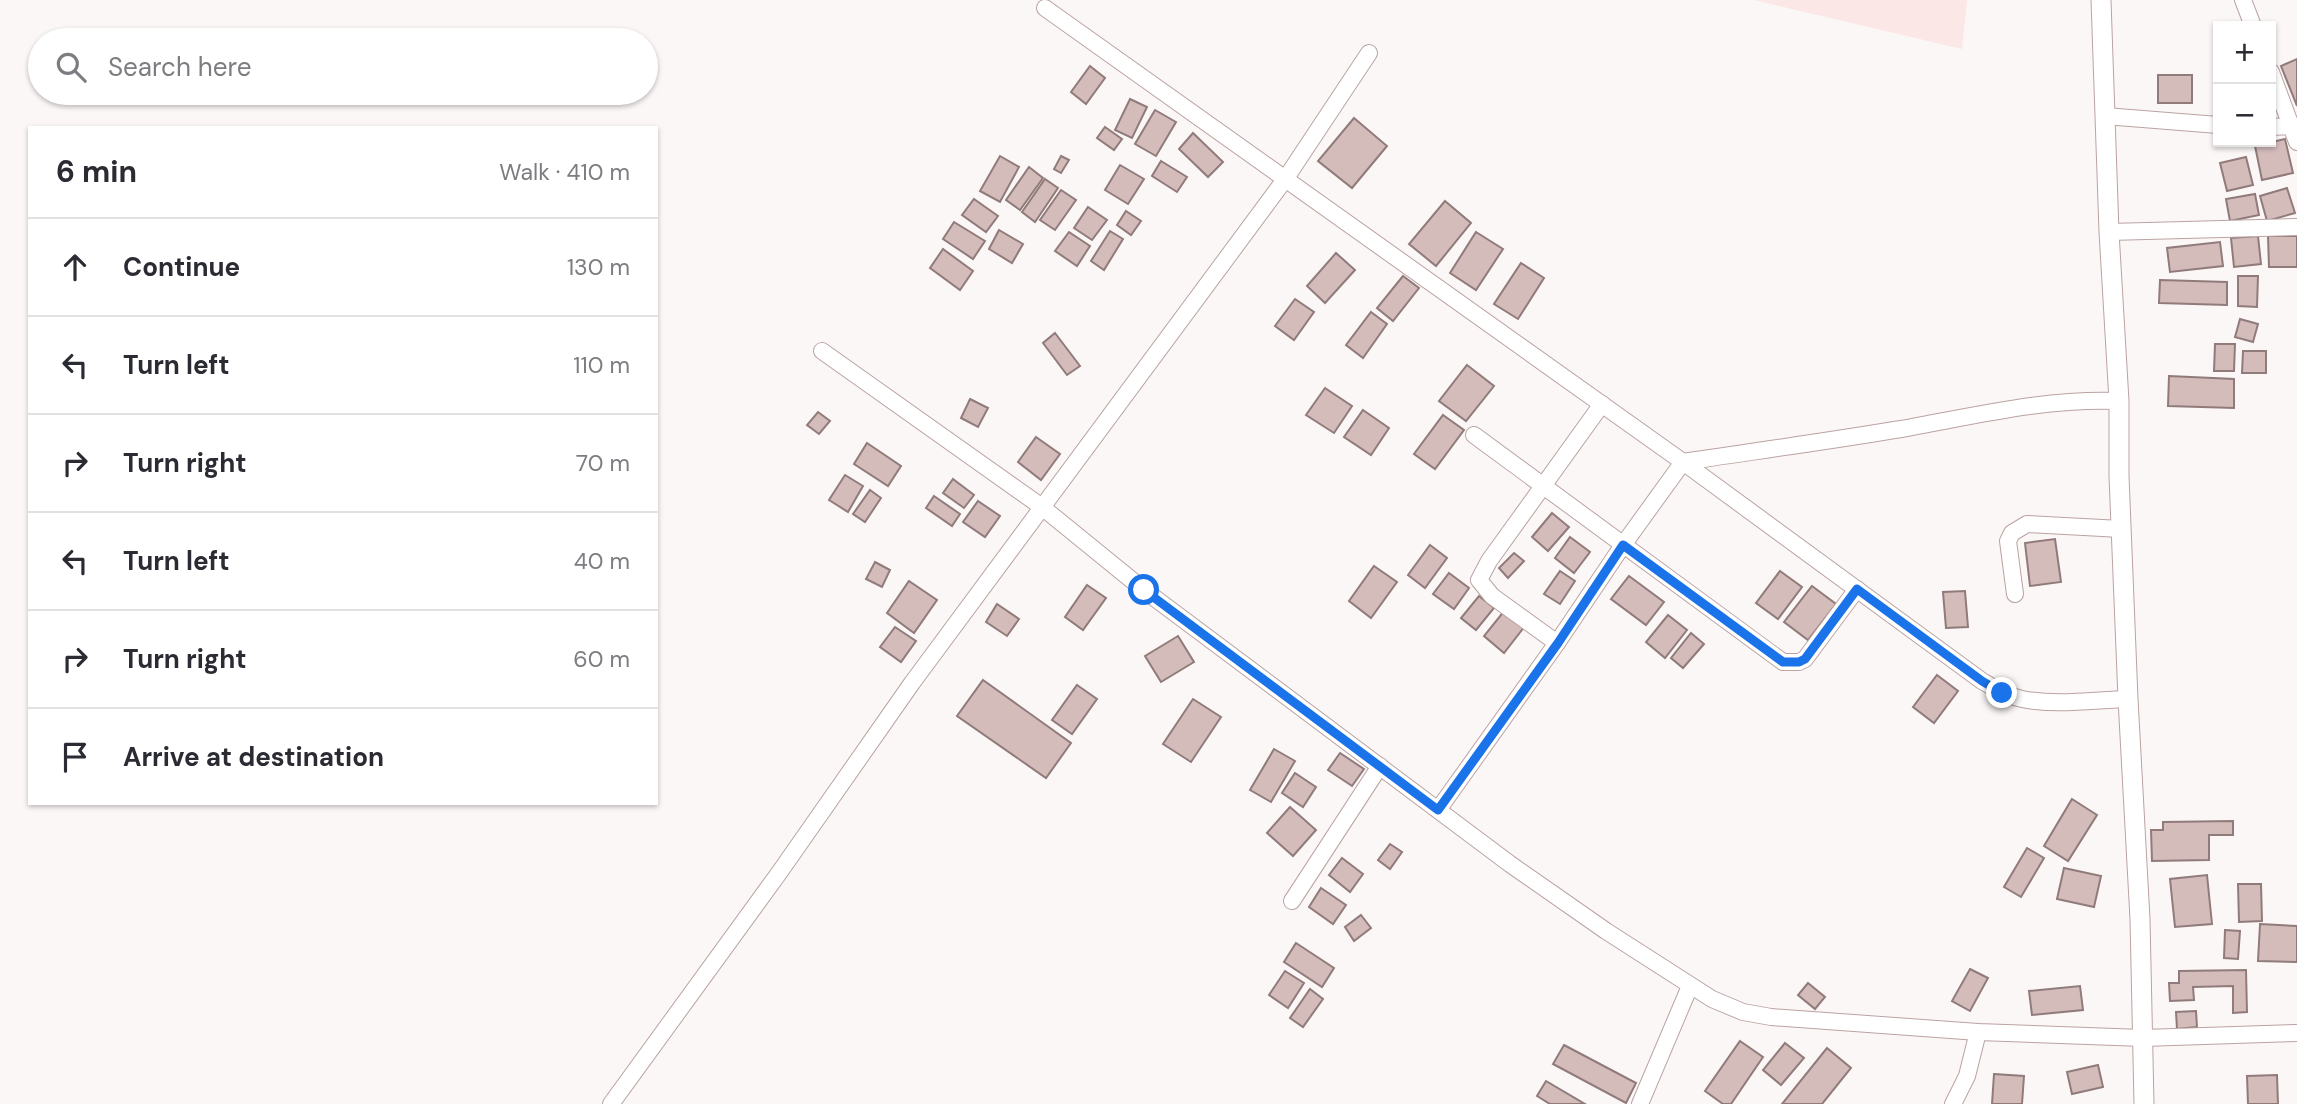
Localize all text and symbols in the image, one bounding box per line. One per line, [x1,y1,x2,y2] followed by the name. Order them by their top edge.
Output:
[2213,21,2276,147] map controls
[2213,21,2276,84] button: +
[28,28,658,105] search box
[52,48,90,86] icon: search
[108,50,251,84] text: Search here
[2213,84,2276,147] button: −
[56,152,137,191] text: 6 min
[499,157,630,187] text: Walk · 410 m
[56,248,94,286] icon: ahead
[123,250,240,284] text: Continue
[567,252,630,282] text: 130 m
[56,346,94,384] icon: left
[123,348,230,382] text: Turn left
[573,350,630,380] text: 110 m
[56,444,94,482] icon: right
[123,446,247,480] text: Turn right
[576,448,630,478] text: 70 m
[56,542,94,580] icon: left
[123,544,230,578] text: Turn left
[574,546,630,576] text: 40 m
[1128,574,1159,605] route start
[56,640,94,678] icon: right
[123,642,247,676] text: Turn right
[573,644,630,674] text: 60 m
[1986,677,2017,708] route end
[56,738,94,776] icon: arrive
[123,740,384,774] text: Arrive at destination

